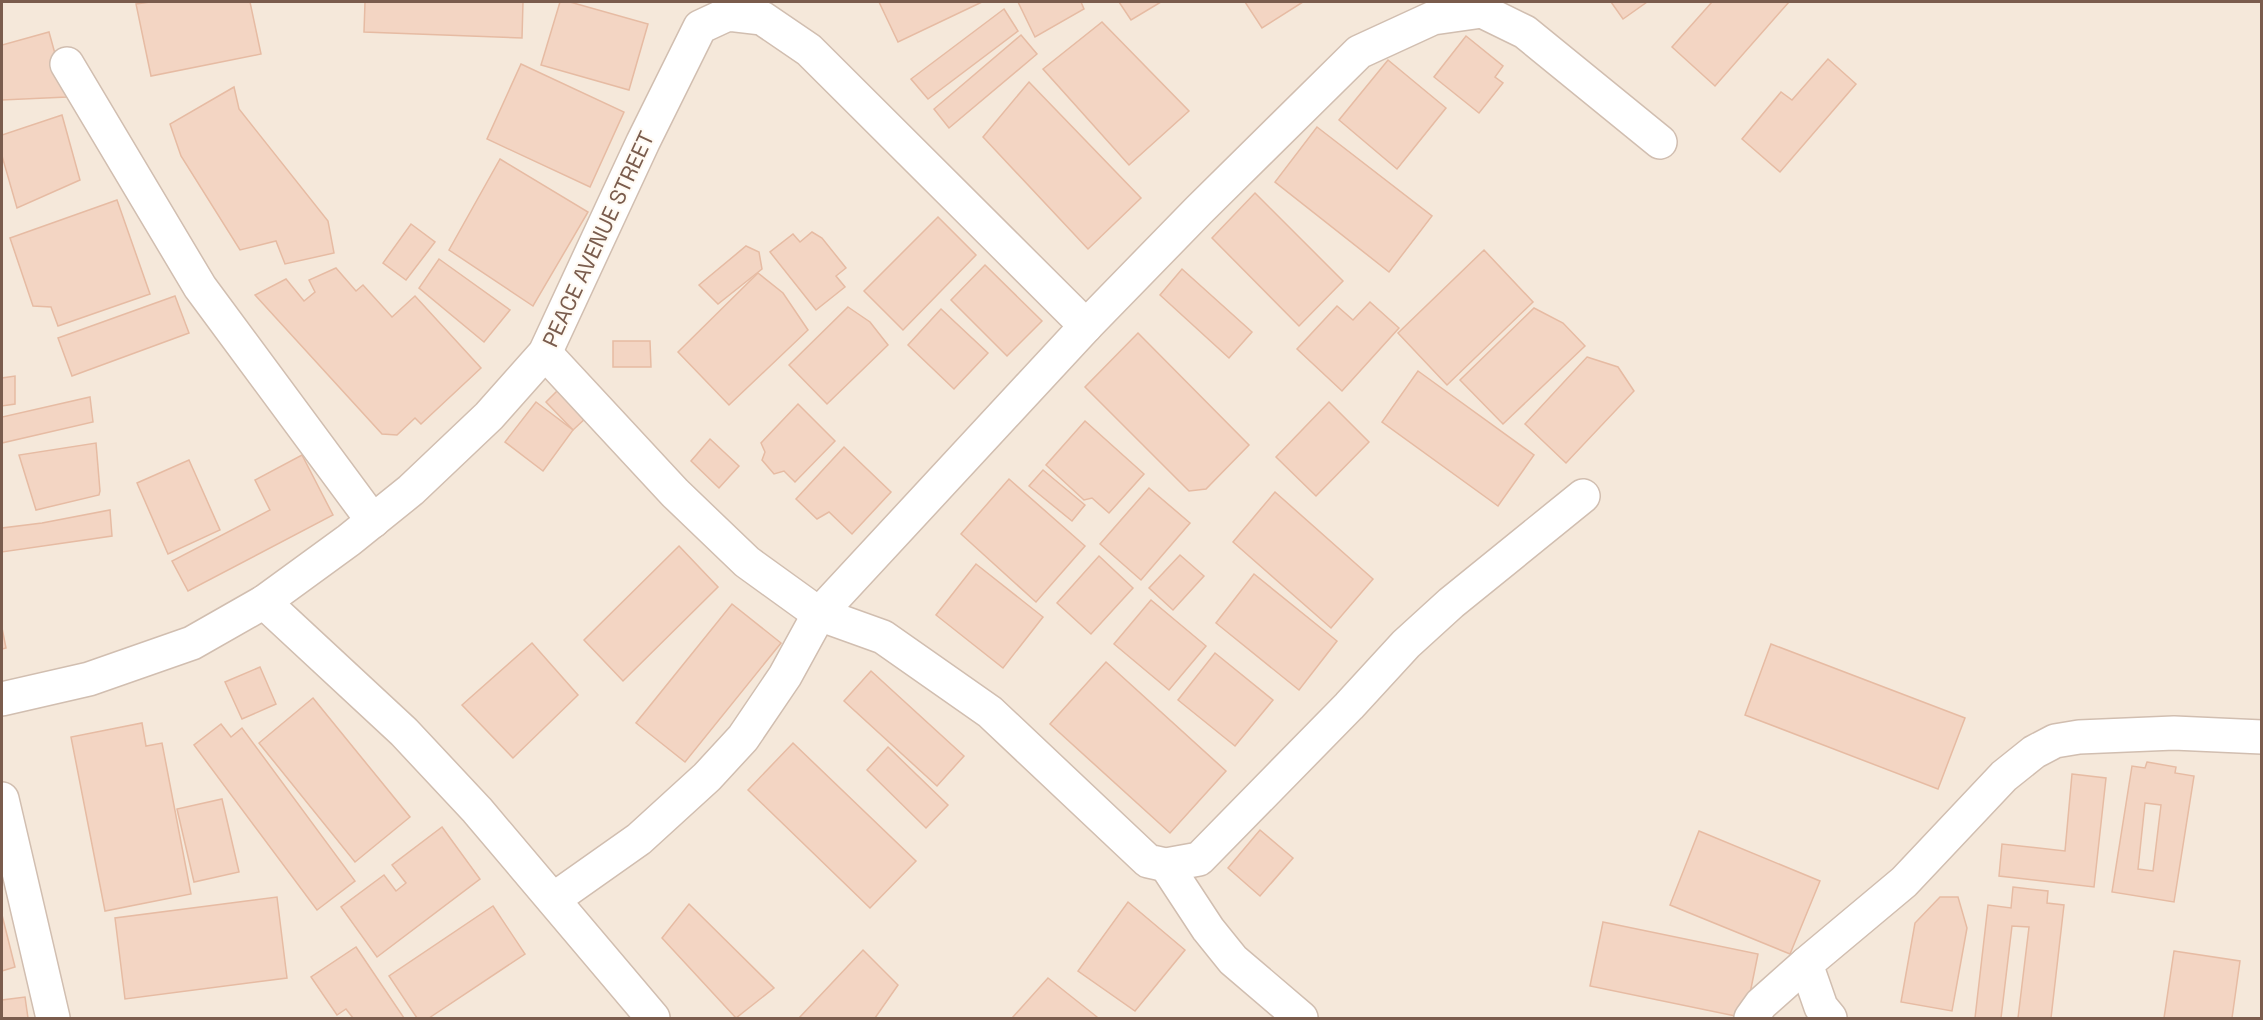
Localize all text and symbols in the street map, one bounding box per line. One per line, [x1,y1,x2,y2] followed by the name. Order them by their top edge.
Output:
[536,127,660,351] street label: PEACE AVENUE STREET

